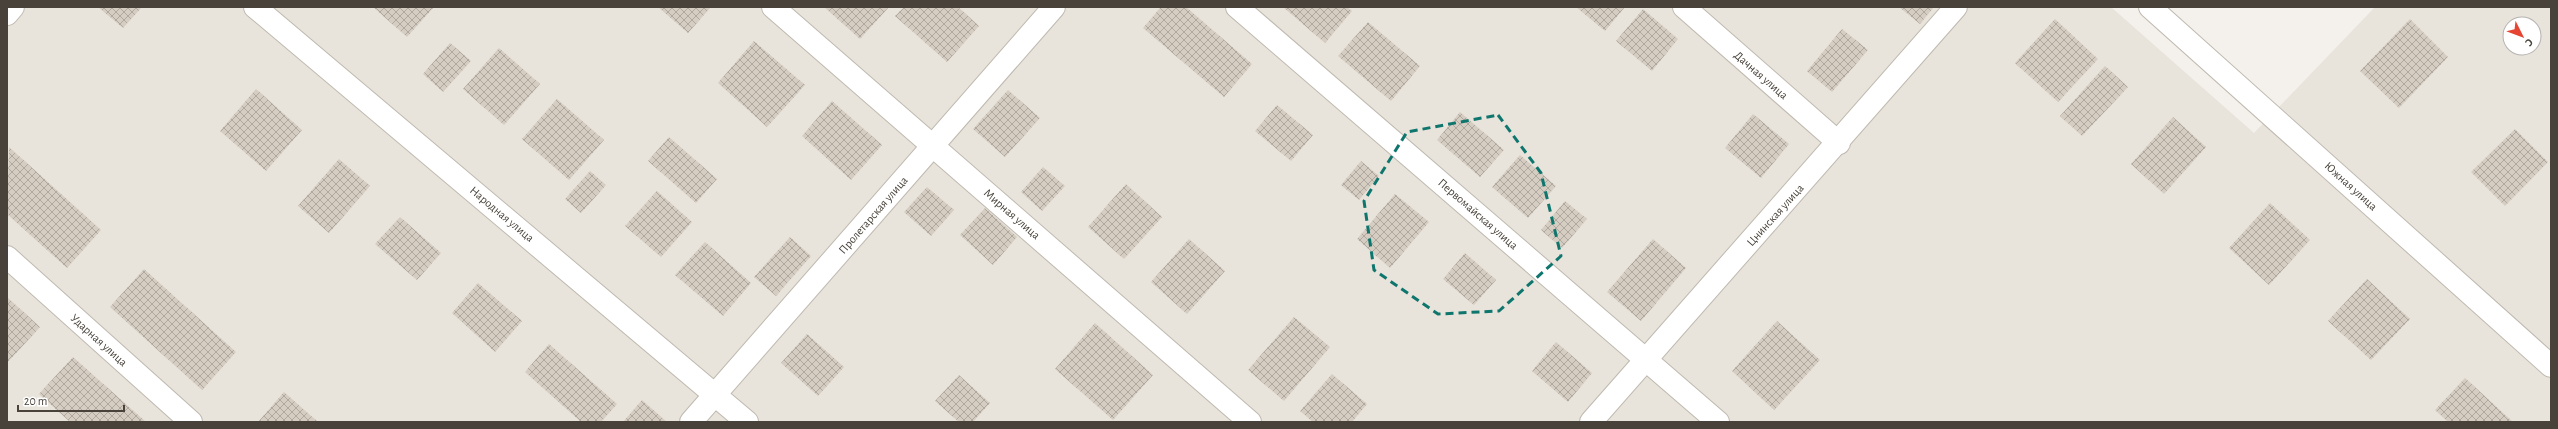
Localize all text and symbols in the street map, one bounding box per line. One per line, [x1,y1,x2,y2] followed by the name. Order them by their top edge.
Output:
[2502,16,2542,56] north arrow
[2523,36,2535,48] text: С
[1731,49,1790,102] street label: Дачная улица
[2322,159,2380,214] street label: Южная улица
[836,174,911,257] street label: Пролетарская улица
[1435,176,1520,253] street label: Первомайская улица
[1744,181,1807,249] street label: Цнинская улица
[467,184,537,245] street label: Народная улица
[981,187,1043,243] street label: Мирная улица
[68,312,130,369] street label: Ударная улица
[18,387,124,413] scale bar
[24,395,47,407] text: 20 m

